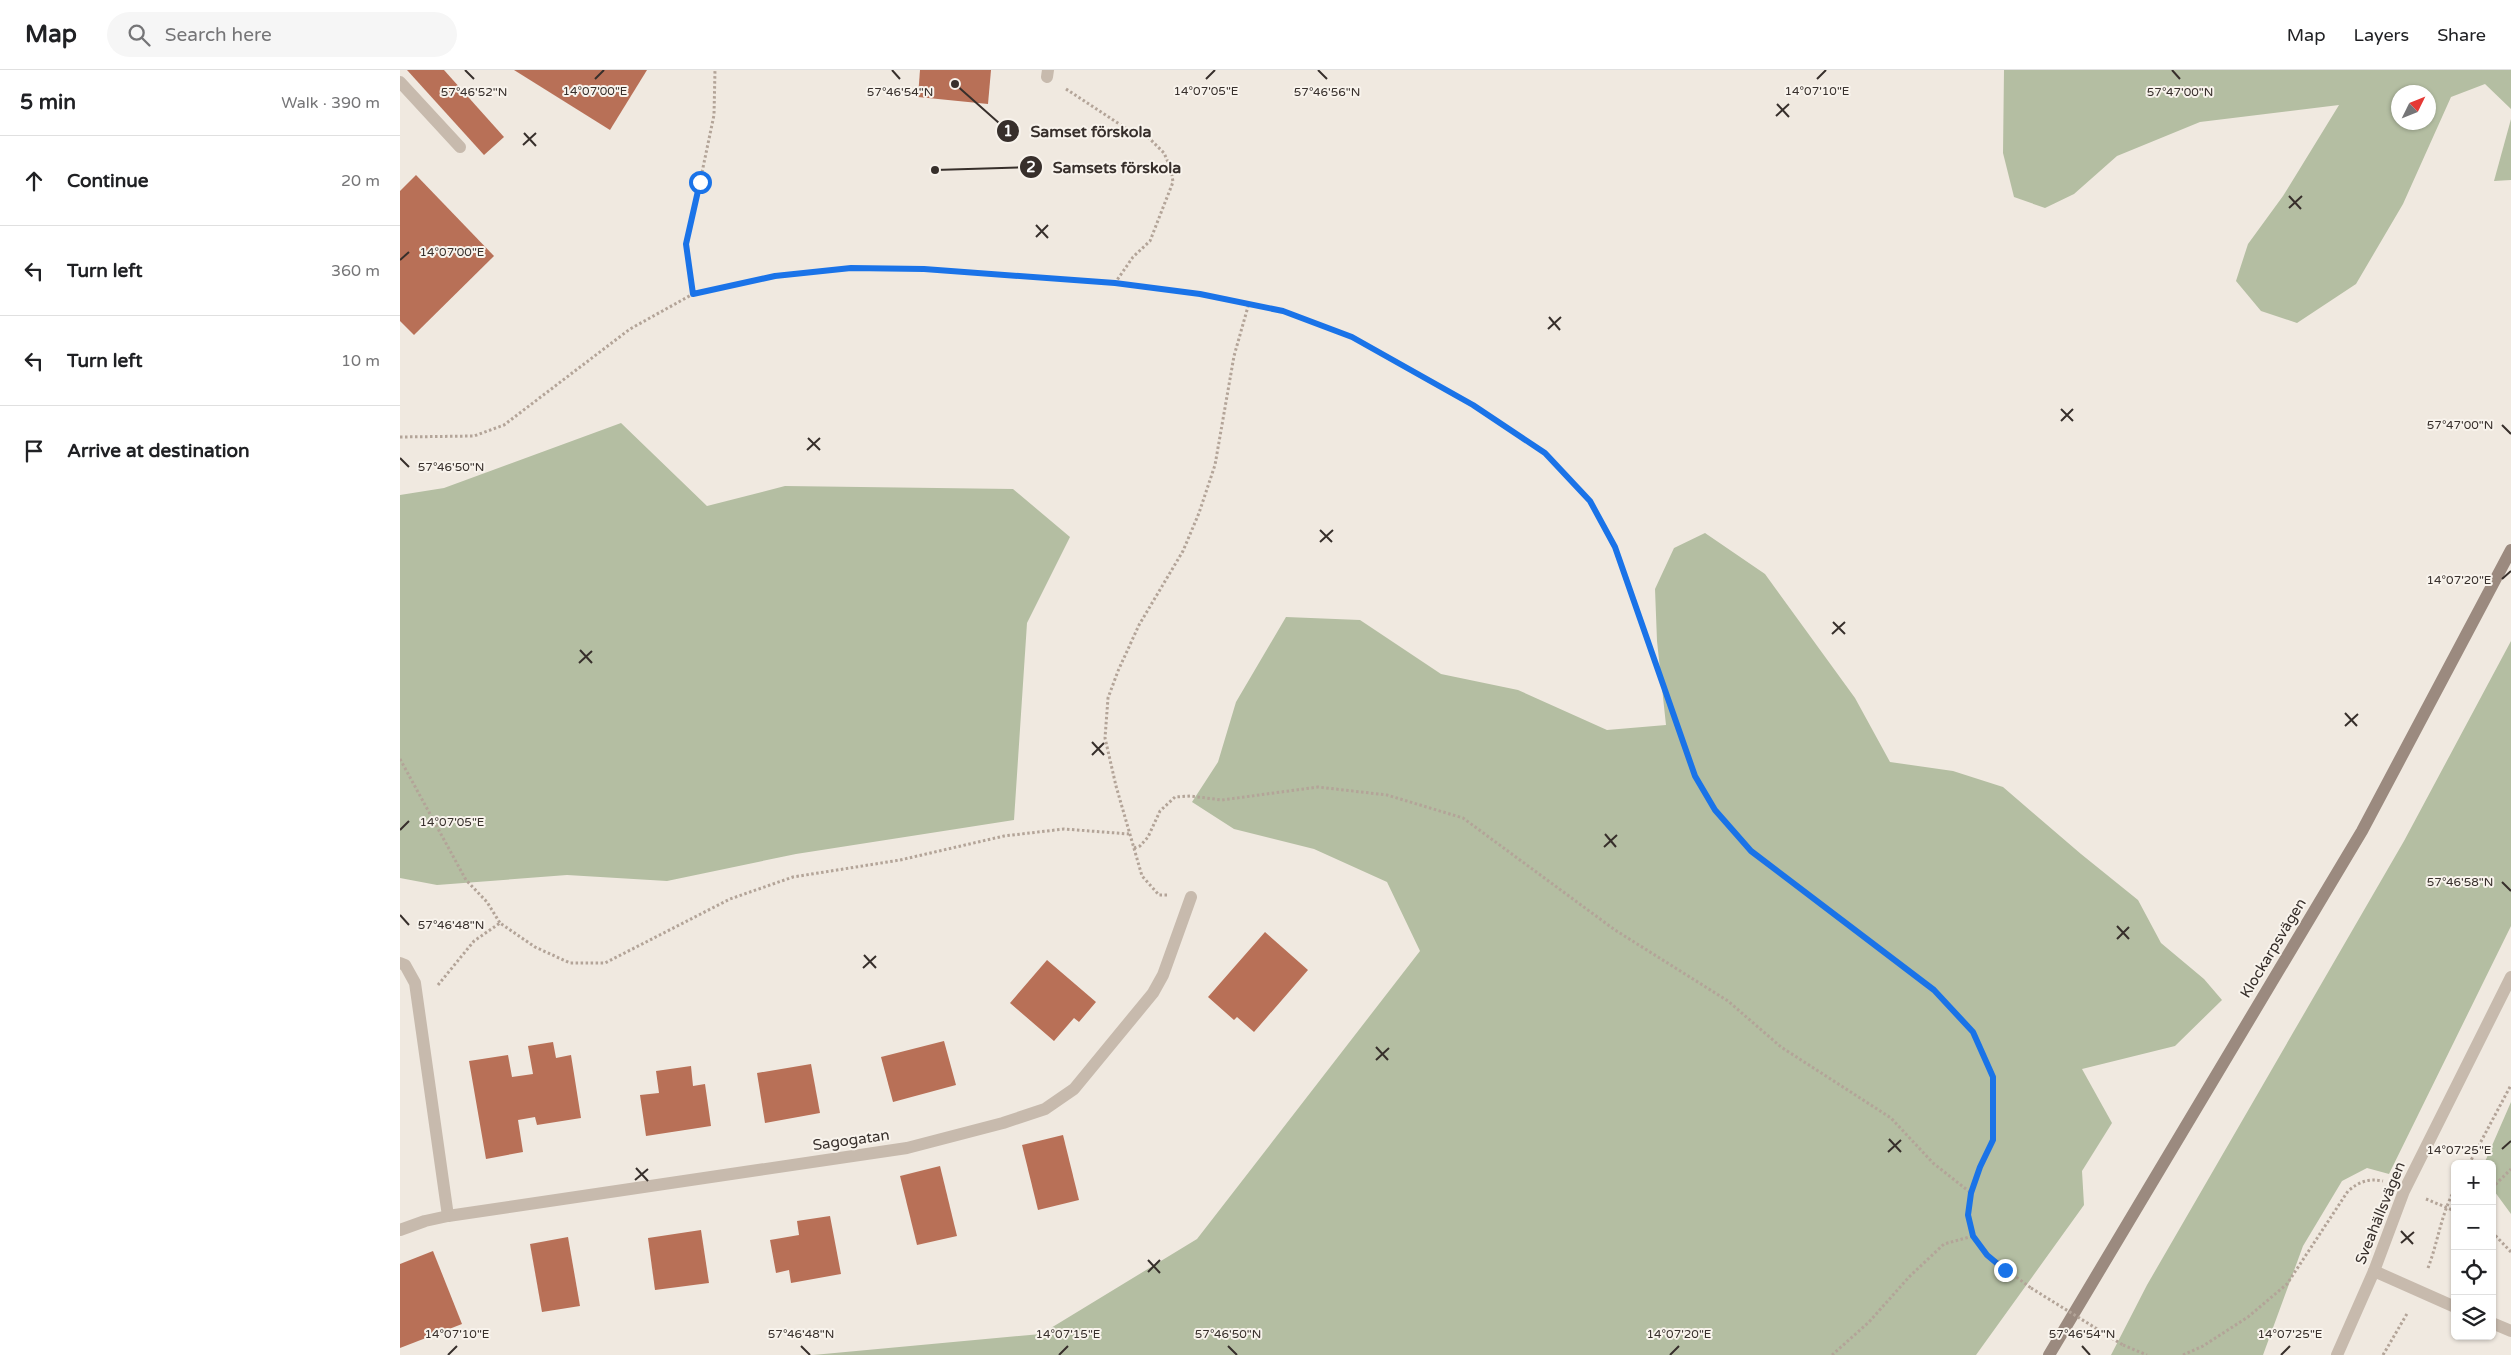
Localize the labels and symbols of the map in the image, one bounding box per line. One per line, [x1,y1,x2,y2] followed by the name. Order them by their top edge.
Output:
[562,84,628,98] text: 14°07'00"E
[1173,84,1239,98] text: 14°07'05"E
[1784,84,1850,98] text: 14°07'10"E
[441,85,507,99] text: 57°46'52"N
[867,85,933,99] text: 57°46'54"N
[1294,85,1360,99] text: 57°46'56"N
[2147,85,2213,99] text: 57°47'00"N
[2391,85,2436,130] north arrow
[996,116,1162,147] callout: Samset förskola
[1003,122,1013,140] text: 1
[1030,122,1152,142] text: Samset förskola
[1018,152,1192,183] callout: Samsets förskola
[1026,158,1036,176] text: 2
[1053,158,1181,178] text: Samsets förskola
[689,171,712,194] route start
[419,245,485,259] text: 14°07'00"E
[2427,418,2493,432] text: 57°47'00"N
[418,460,484,474] text: 57°46'50"N
[2426,573,2492,587] text: 14°07'20"E
[419,815,485,829] text: 14°07'05"E
[2427,875,2493,889] text: 57°46'58"N
[2236,895,2310,1001] street label: Klockarpsvägen
[418,918,484,932] text: 57°46'48"N
[811,1126,891,1154] street label: Sagogatan
[2426,1143,2492,1157] text: 14°07'25"E
[2351,1159,2409,1267] street label: Sveahällsvägen
[1994,1259,2017,1282] route end
[424,1327,490,1341] text: 14°07'10"E
[768,1327,834,1341] text: 57°46'48"N
[1035,1327,1101,1341] text: 14°07'15"E
[1195,1327,1261,1341] text: 57°46'50"N
[1646,1327,1712,1341] text: 14°07'20"E
[2049,1327,2115,1341] text: 57°46'54"N
[2257,1327,2323,1341] text: 14°07'25"E

